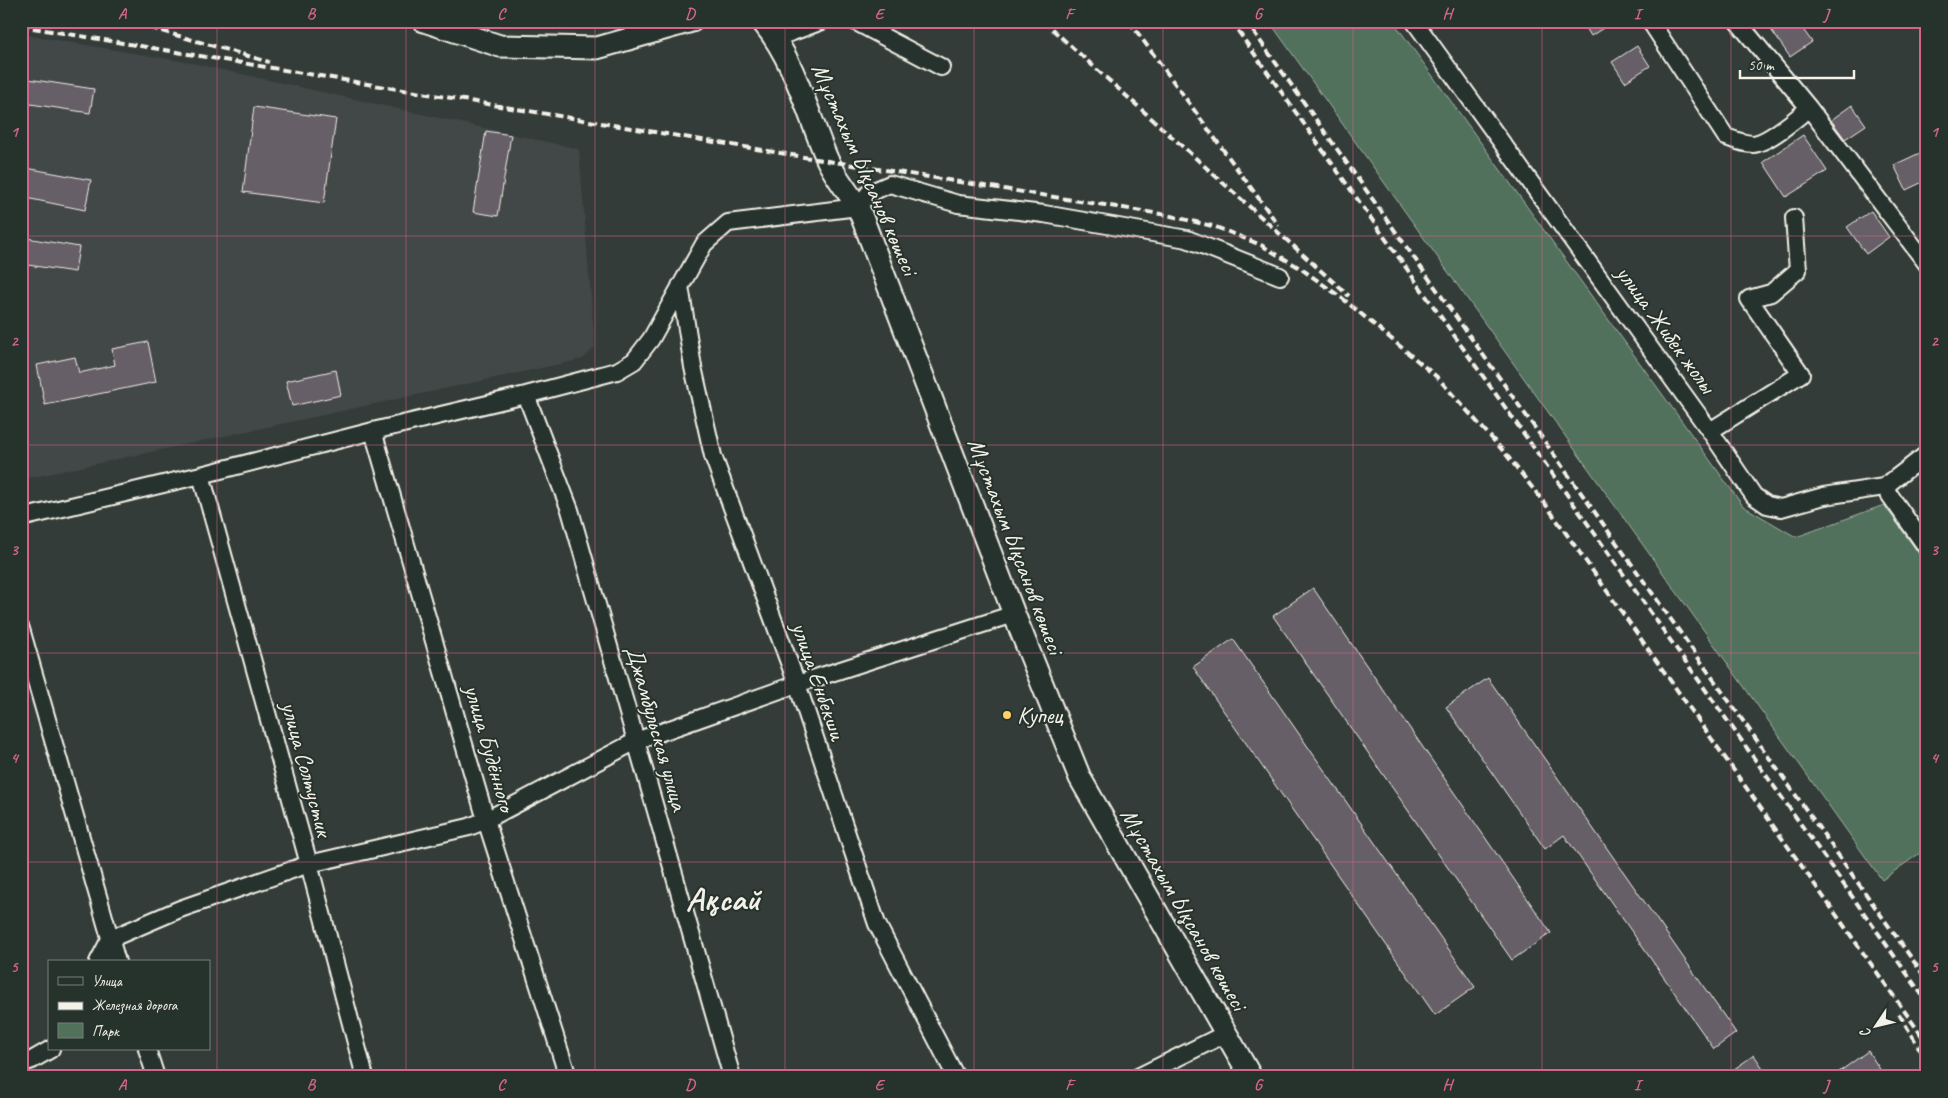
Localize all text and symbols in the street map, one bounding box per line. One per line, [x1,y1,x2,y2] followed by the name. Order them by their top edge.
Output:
[118,4,128,24] text: A
[307,4,317,24] text: B
[497,4,507,24] text: C
[685,4,696,24] text: D
[875,4,886,24] text: E
[1065,4,1076,24] text: F
[1254,4,1264,24] text: G
[1442,4,1454,24] text: H
[1634,4,1644,24] text: I
[1822,4,1831,24] text: J
[1740,48,1854,80] scale bar
[1748,56,1775,75] text: 50 m
[805,58,926,282] street label: Мұстахым Ықсанов көшесі
[10,122,19,142] text: 1
[1930,122,1939,142] text: 1
[1608,258,1724,401] street label: улица Жибек жолы
[10,331,19,351] text: 2
[1930,331,1939,351] text: 2
[961,434,1072,661] street label: Мұстахым Ықсанов көшесі
[10,540,19,560] text: 3
[1930,540,1939,560] text: 3
[784,616,854,745] street label: улица Енбекши
[619,642,695,815] street label: Джамбульская улица
[457,679,523,817] street label: улица Будённого
[274,696,340,842] street label: улица Солтустик
[1017,700,1064,730] place label: Купец
[1001,709,1013,721] marker: Купец
[10,748,19,768] text: 4
[1930,748,1939,768] text: 4
[1114,802,1255,1018] street label: Мұстахым Ықсанов көшесі
[686,877,763,920] district label: Ақсай
[11,957,20,977] text: 5
[1931,957,1940,977] text: 5
[48,960,210,1050] legend
[92,972,123,991] text: Улица
[92,996,179,1015] text: Железная дорога
[1850,1000,1900,1050] north arrow
[92,1022,120,1041] text: Парк
[1856,1024,1875,1041] text: С
[118,1075,128,1095] text: A
[307,1075,317,1095] text: B
[497,1075,507,1095] text: C
[685,1075,696,1095] text: D
[875,1075,886,1095] text: E
[1065,1075,1076,1095] text: F
[1254,1075,1264,1095] text: G
[1442,1075,1454,1095] text: H
[1634,1075,1644,1095] text: I
[1822,1075,1831,1095] text: J

